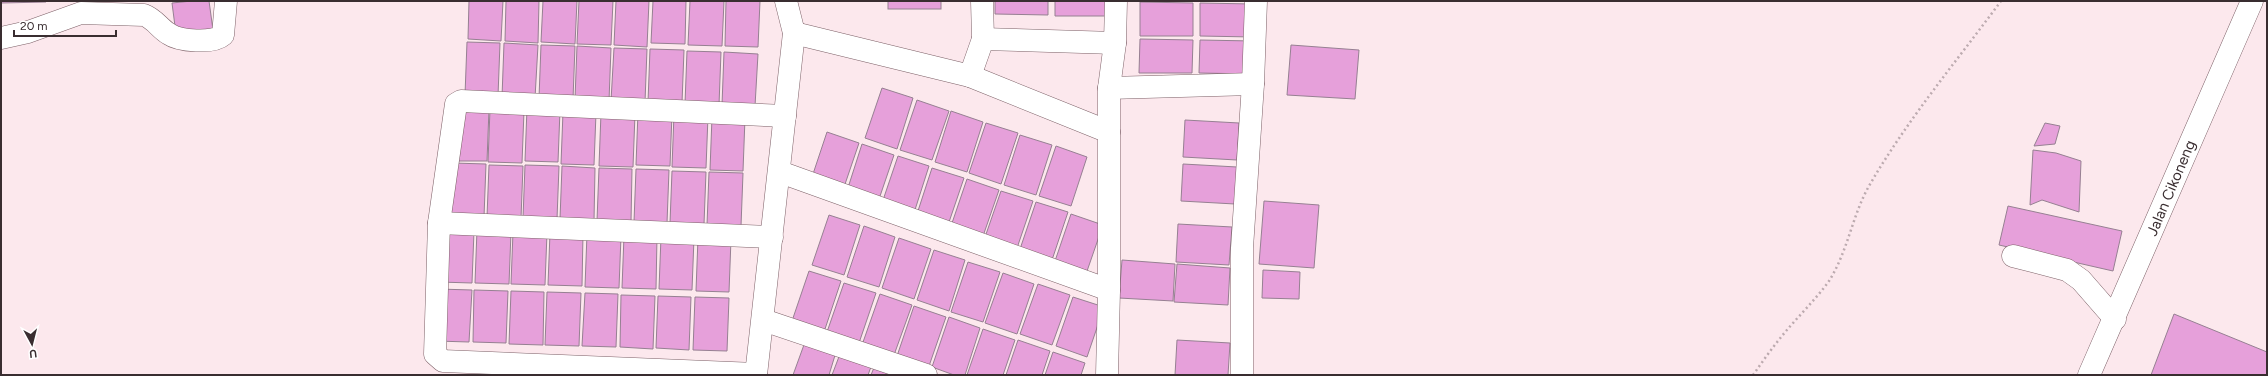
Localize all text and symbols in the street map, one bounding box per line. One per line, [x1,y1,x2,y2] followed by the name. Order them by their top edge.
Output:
[14,12,116,38] scale bar
[20,19,48,33] text: 20 m
[2143,137,2199,239] street label: Jalan Cikoneng
[12,324,52,364] north arrow
[28,347,38,360] text: U

